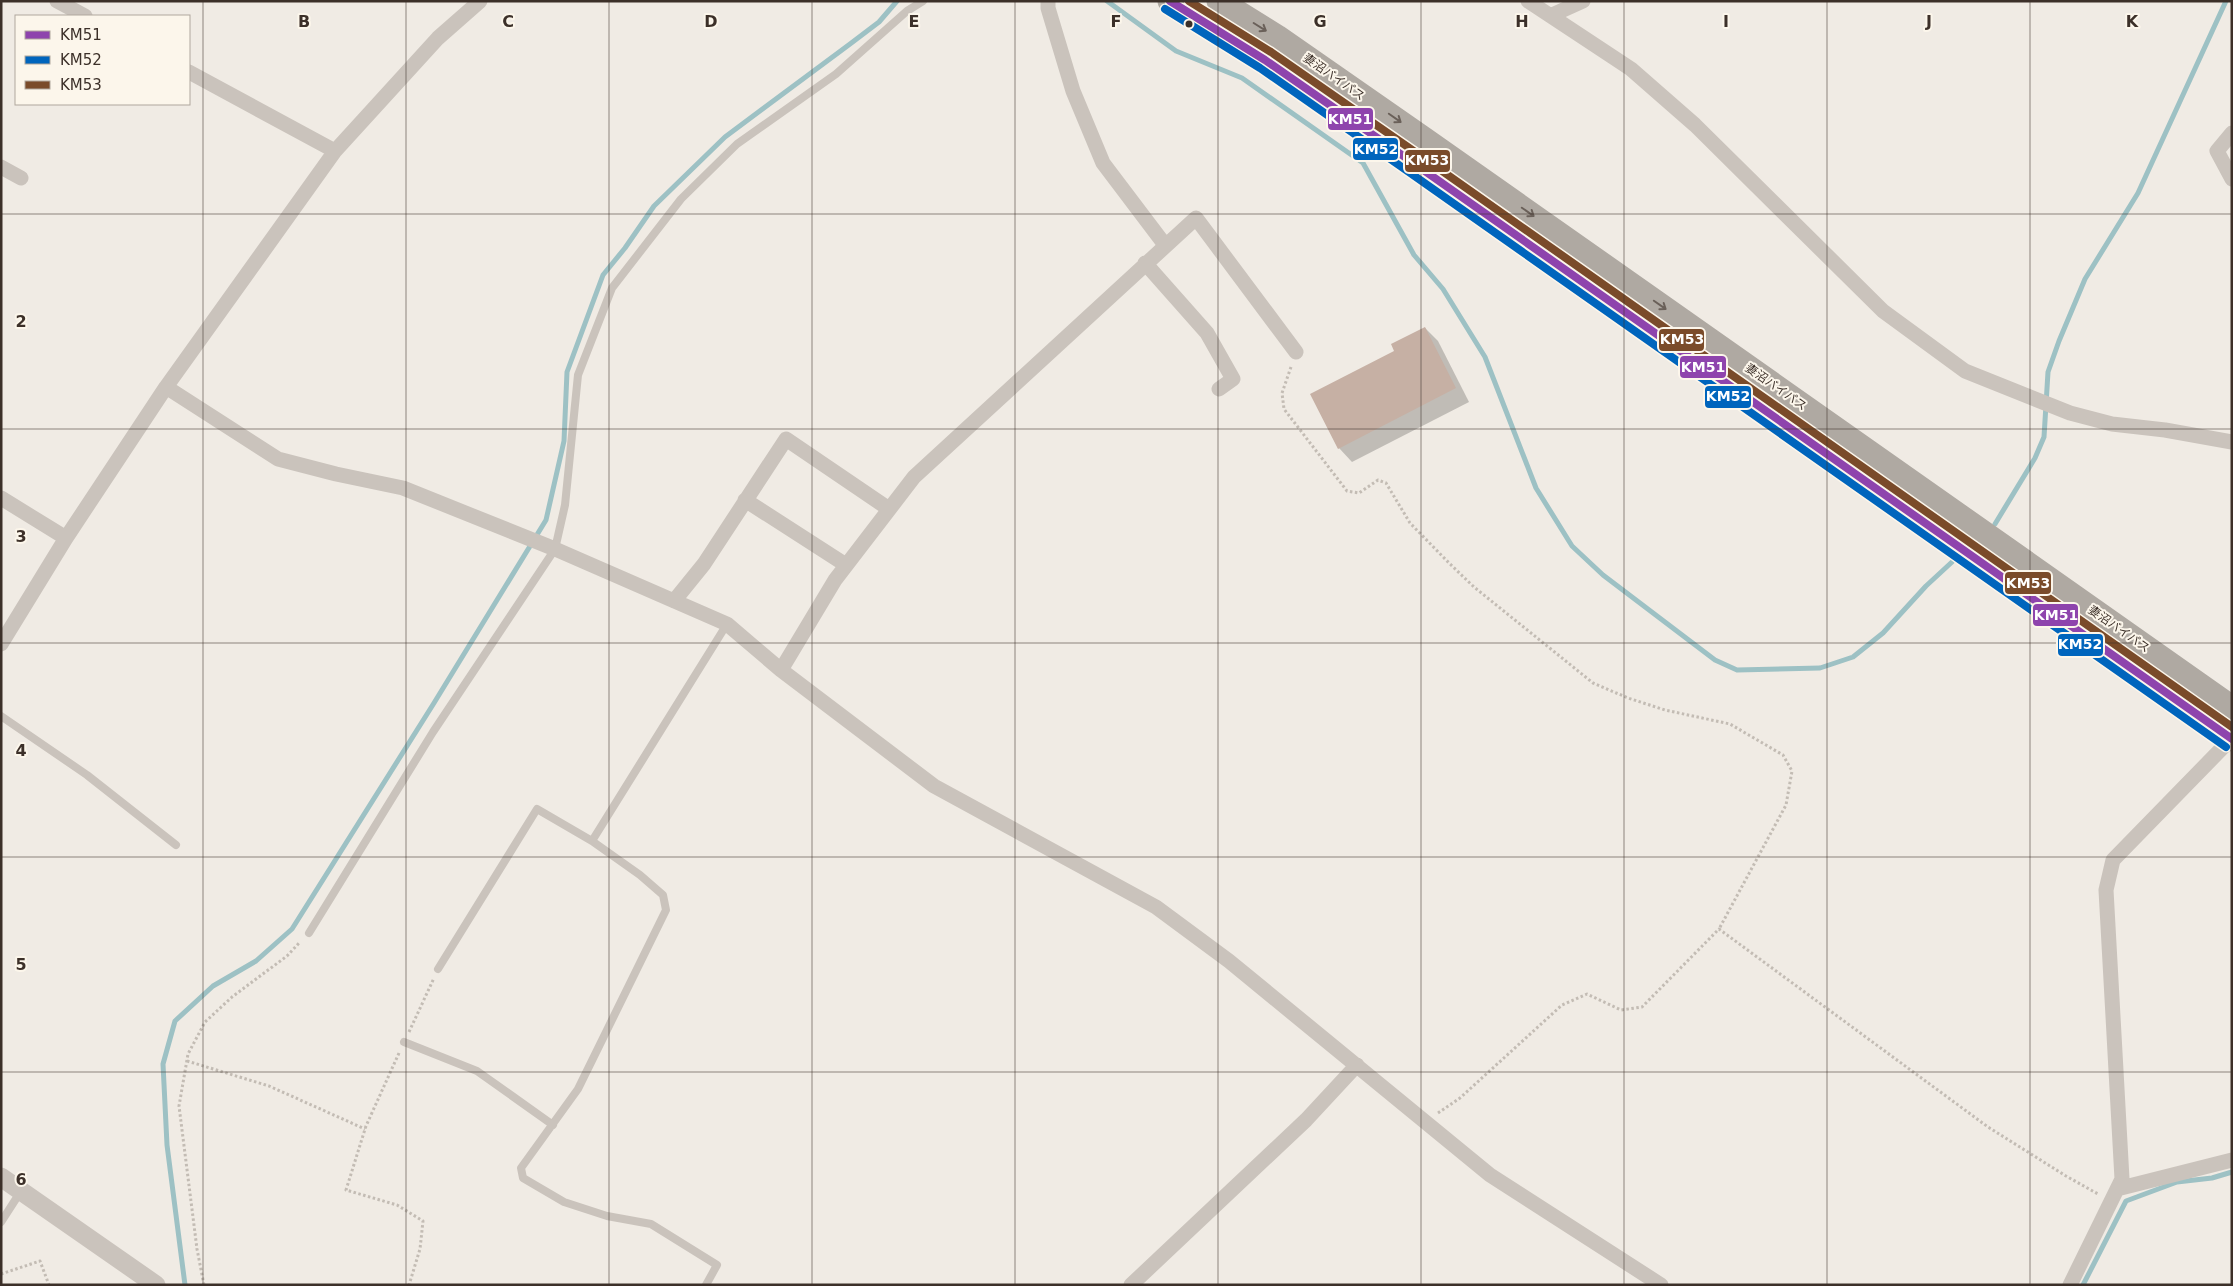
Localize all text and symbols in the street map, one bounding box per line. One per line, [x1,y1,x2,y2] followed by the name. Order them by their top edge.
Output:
[298,12,310,31] text: B
[502,12,514,31] text: C
[704,12,718,31] text: D
[909,12,919,31] text: E
[1111,12,1121,31] text: F
[1313,12,1327,31] text: G
[1515,12,1529,31] text: H
[1723,12,1729,31] text: I
[1925,12,1932,31] text: J
[2126,12,2139,31] text: K
[15,15,190,105] legend
[1184,19,1194,29] unlabelled marker
[1253,22,1267,32] one-way arrow
[60,26,102,44] text: KM51
[60,51,102,69] text: KM52
[1301,51,1367,103] street label: 妻沼バイパス
[60,76,102,94] text: KM53
[1327,107,1374,131] line badge: KM51
[1328,111,1372,127] text: KM51
[1387,113,1401,123] one-way arrow
[1352,137,1399,161] line badge: KM52
[1354,141,1398,157] text: KM52
[1404,149,1451,173] line badge: KM53
[1405,152,1449,168] text: KM53
[1520,207,1534,217] one-way arrow
[1653,300,1667,310] one-way arrow
[15,312,27,331] text: 2
[1658,328,1705,352] line badge: KM53
[1660,331,1704,347] text: KM53
[1679,355,1727,379] line badge: KM51
[1681,359,1725,375] text: KM51
[1743,361,1809,413] street label: 妻沼バイパス
[1704,385,1752,409] line badge: KM52
[1706,388,1750,404] text: KM52
[15,527,27,546] text: 3
[2004,571,2052,595] line badge: KM53
[2006,575,2050,591] text: KM53
[2032,603,2079,627] line badge: KM51
[2086,603,2152,655] street label: 妻沼バイパス
[2034,607,2078,623] text: KM51
[2057,633,2104,657] line badge: KM52
[2058,636,2102,652] text: KM52
[15,741,27,760] text: 4
[15,955,27,974] text: 5
[15,1170,27,1189] text: 6

